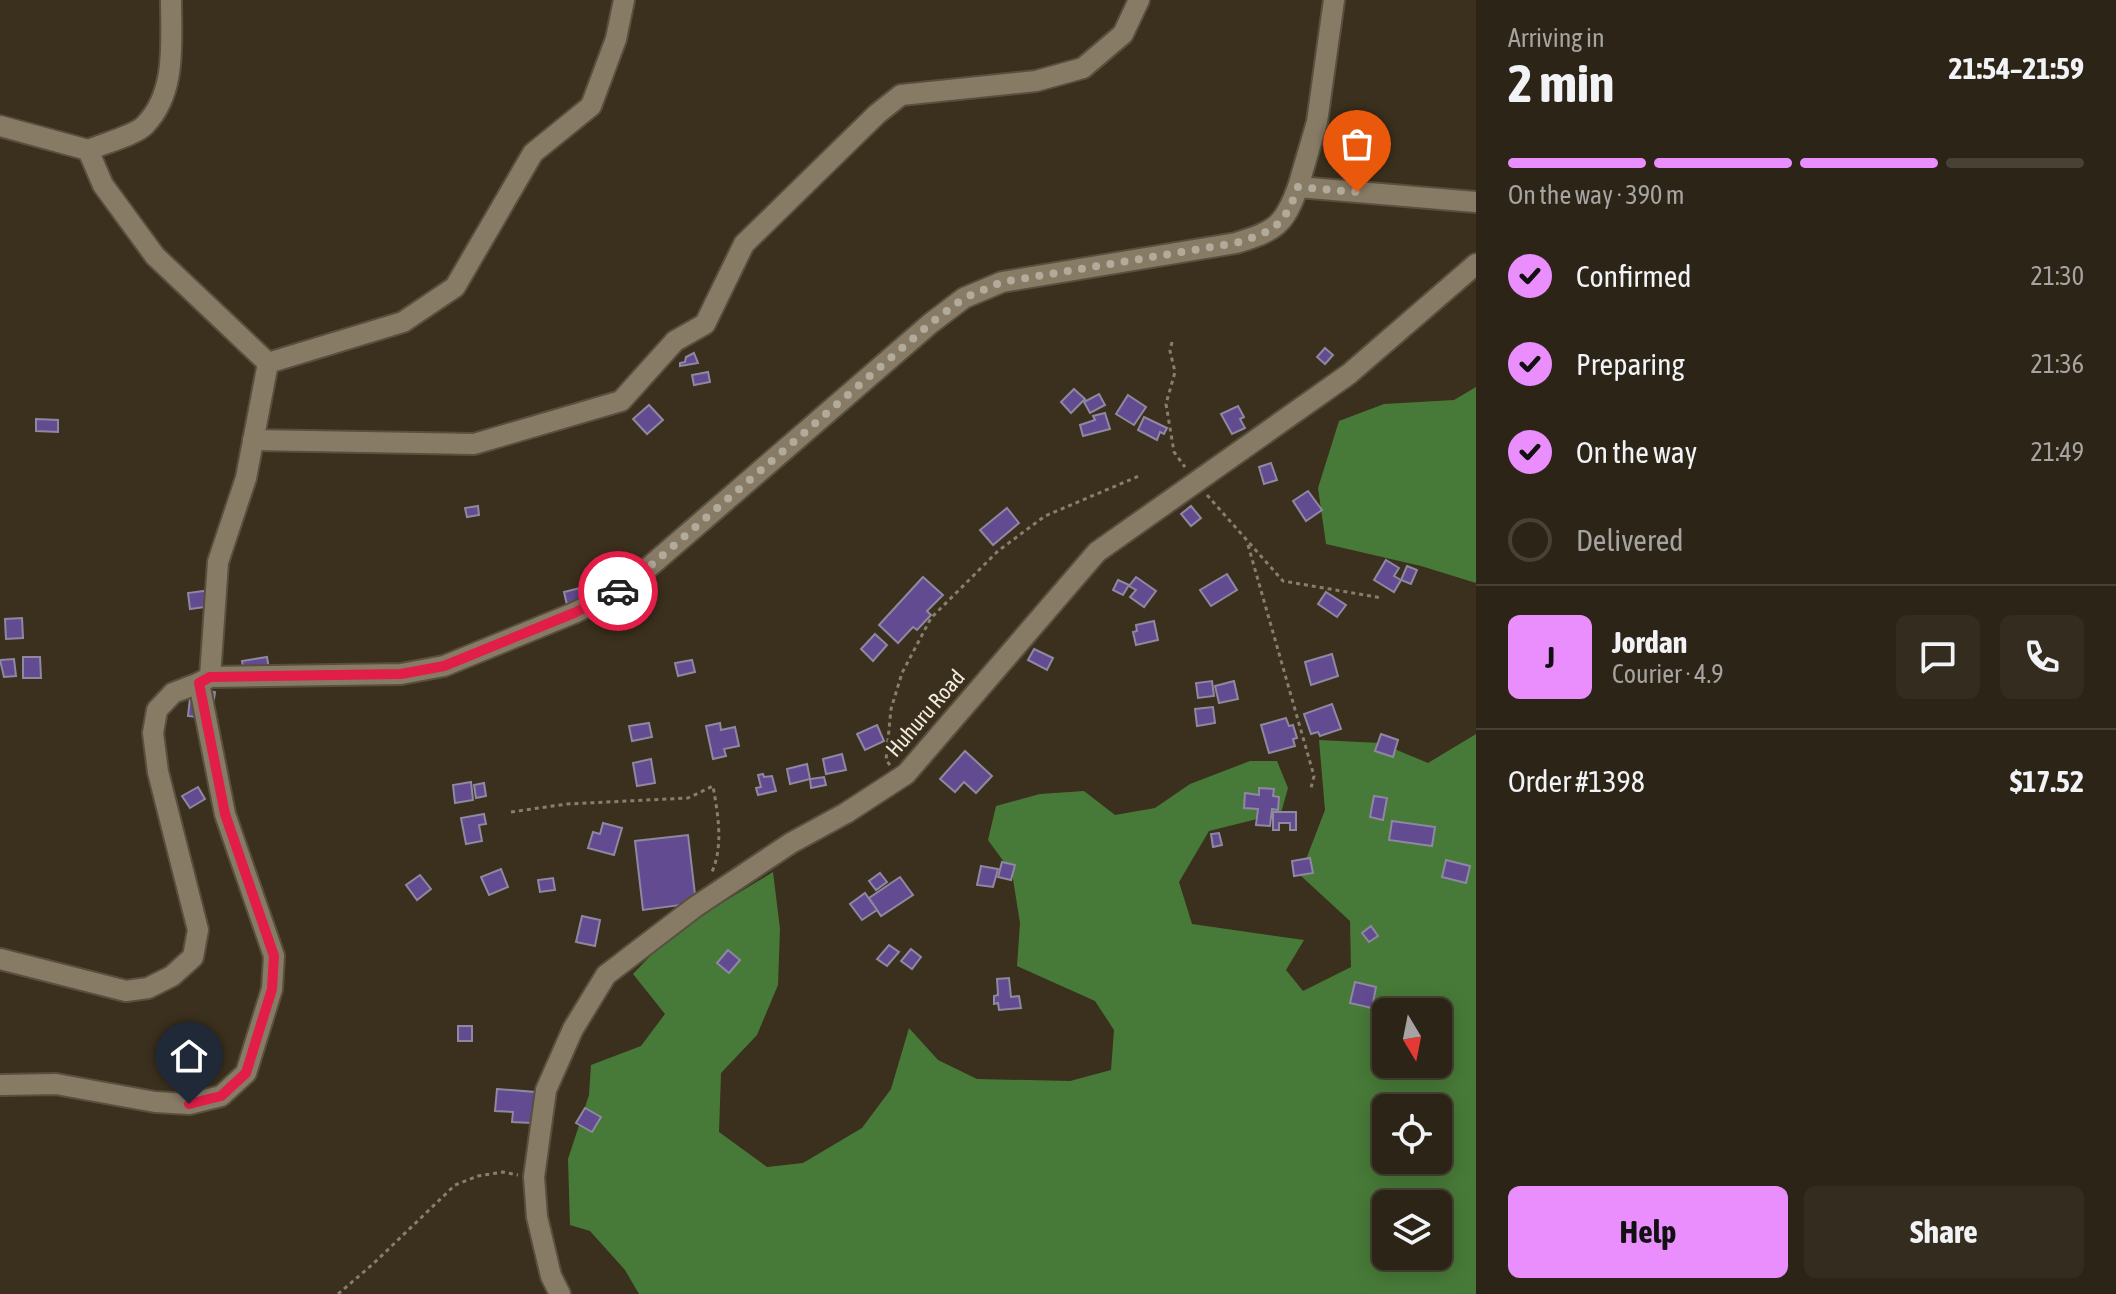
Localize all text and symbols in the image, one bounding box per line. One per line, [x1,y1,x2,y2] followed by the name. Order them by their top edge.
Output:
[1508,23,1605,53] text: Arriving in
[1949,51,2084,85] text: 21:54–21:59
[1508,53,1614,113] text: 2 min
[1323,110,1391,192] pin
[1335,122,1379,166] icon: bag
[1508,180,1685,210] text: On the way · 390 m
[1508,254,1552,298] icon: check
[1576,259,1691,293] text: Confirmed
[2030,261,2084,291] text: 21:30
[1508,342,1552,386] icon: check
[1576,347,1685,381] text: Preparing
[2030,349,2084,379] text: 21:36
[1508,430,1552,474] icon: check
[1576,435,1697,469] text: On the way
[2030,437,2084,467] text: 21:49
[1576,523,1684,557] text: Delivered
[578,551,658,631] courier
[596,569,640,613] icon: car
[1896,615,1980,699] button: chat
[2000,615,2084,699] button: phone
[1612,625,1687,659] text: Jordan
[1545,640,1555,674] text: J
[1612,659,1723,689] text: Courier · 4.9
[880,664,970,762] street label: Huhuru Road
[1508,764,1645,798] text: Order #1398
[2010,764,2084,798] text: $17.52
[1372,998,1452,1078] north arrow
[1372,998,1452,1270] map controls
[155,1022,223,1104] pin
[167,1034,211,1078] icon: home
[1372,1094,1452,1174] button: locate
[1508,1186,1788,1278] button: Help
[1804,1186,2084,1278] button: Share
[1372,1190,1452,1270] button: layers

